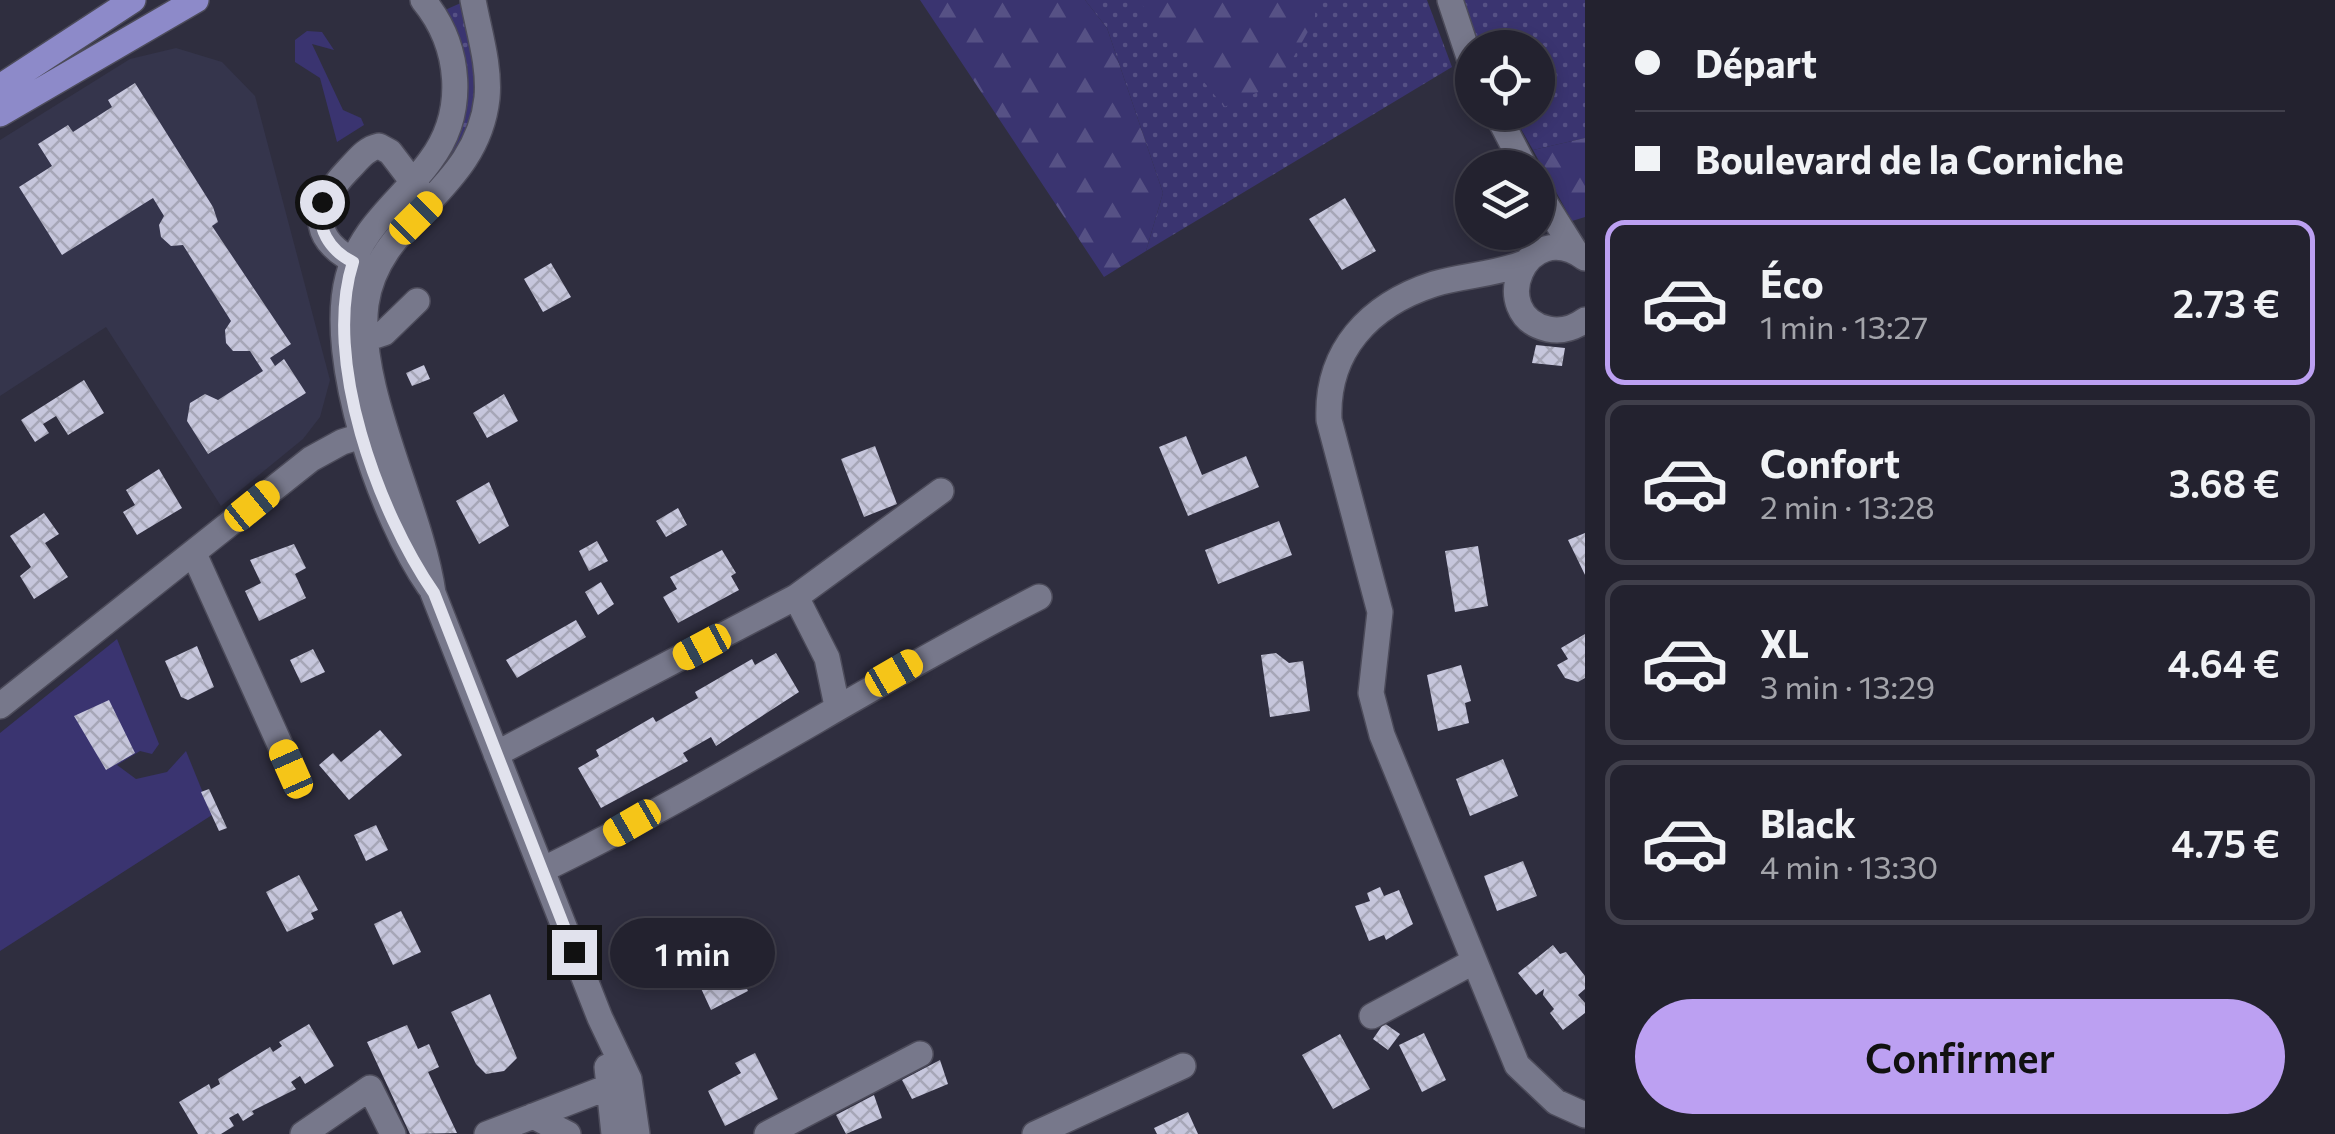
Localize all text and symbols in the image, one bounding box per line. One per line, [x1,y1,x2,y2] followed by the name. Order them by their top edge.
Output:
[1455,30,1555,250] map controls
[1455,30,1555,130] button: locate
[1695,39,1817,86] text: Départ
[1695,135,2124,182] text: Boulevard de la Corniche
[1455,150,1555,250] button: layers
[300,180,345,225] route start
[384,186,448,250] car
[1640,258,1730,348] icon: car
[1760,259,1824,306] text: Éco
[2173,279,2280,326] text: 2.73 €
[1760,306,1928,346] text: 1 min · 13:27
[1640,438,1730,528] icon: car
[1760,439,1900,486] text: Confort
[2169,459,2280,506] text: 3.68 €
[219,475,285,537] car
[1760,486,1935,526] text: 2 min · 13:28
[1640,618,1730,708] icon: car
[1760,619,1809,666] text: XL
[668,620,736,674] car
[2167,639,2280,686] text: 4.64 €
[861,645,927,701] car
[1760,666,1935,706] text: 3 min · 13:29
[265,735,317,803] car
[599,795,665,851] car
[1640,798,1730,888] icon: car
[1760,799,1856,846] text: Black
[2171,819,2280,866] text: 4.75 €
[1760,846,1938,886] text: 4 min · 13:30
[609,917,774,987] callout: 1 min
[552,930,597,975] route end
[655,933,730,973] text: 1 min
[1635,999,2285,1114] button: Confirmer

